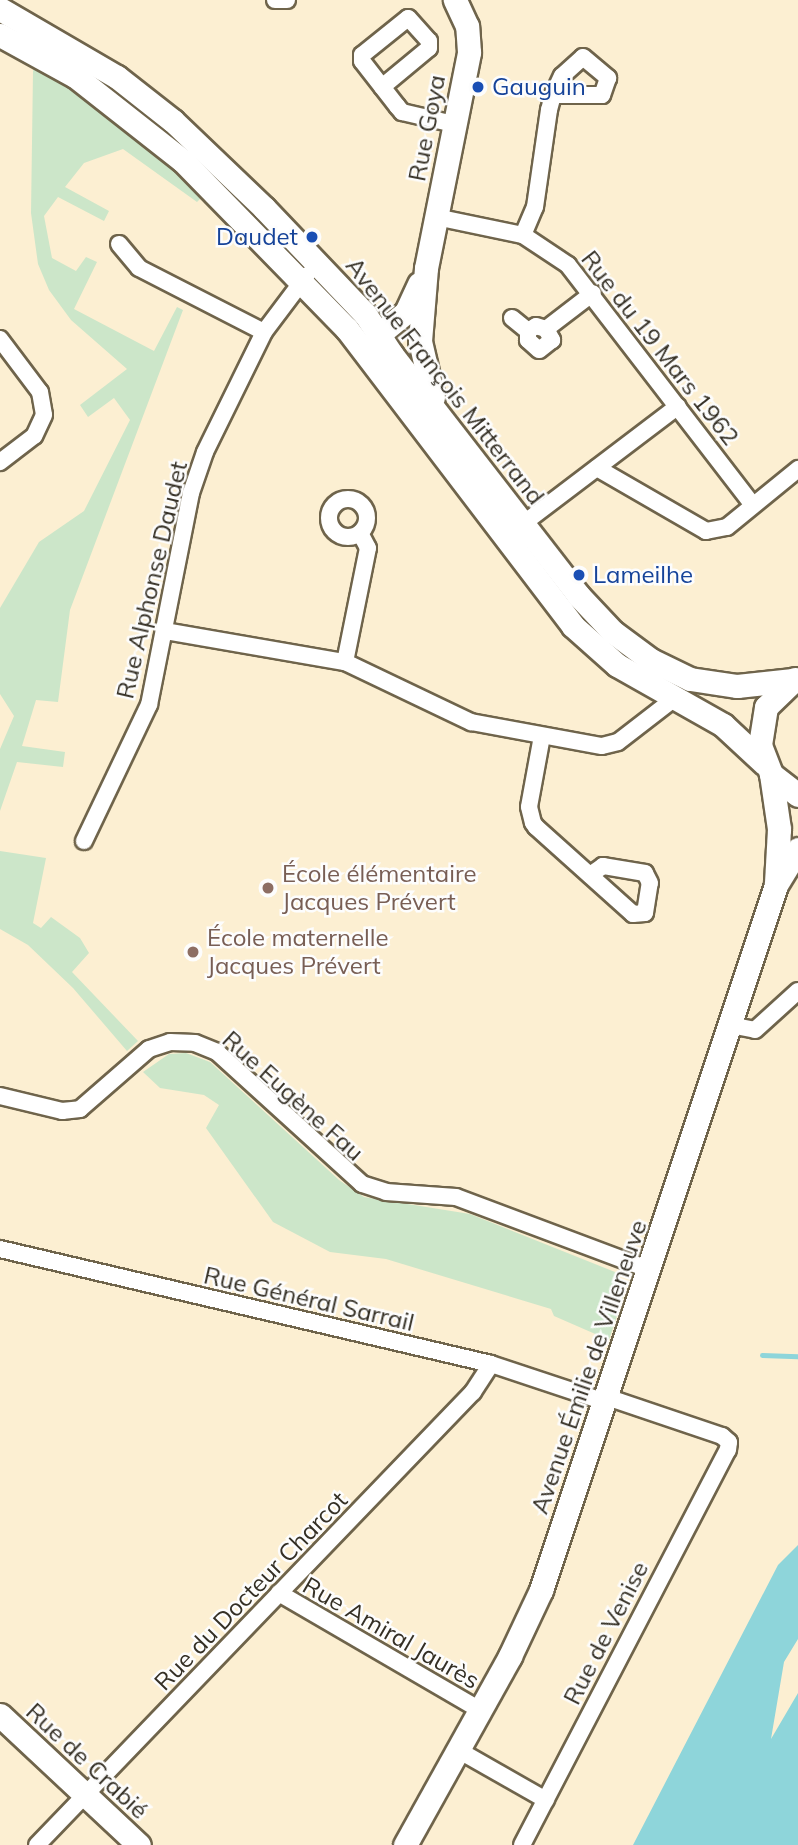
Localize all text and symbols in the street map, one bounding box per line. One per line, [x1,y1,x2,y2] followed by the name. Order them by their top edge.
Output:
[403,72,451,184] street label: Rue Goya
[492,73,586,101] place label: Gauguin
[470,79,486,95] marker: Gauguin
[216,223,298,251] place label: Daudet
[304,229,320,245] marker: Daudet
[575,245,745,451] street label: Rue du 19 Mars 1962
[340,252,550,510] street label: Avenue François Mitterrand
[111,459,193,701] street label: Rue Alphonse Daudet
[593,561,693,589] place label: Lameilhe
[571,567,587,583] marker: Lameilhe
[282,860,477,916] place label: École élémentaire Jacques Prévert
[260,880,276,896] marker: École élémentaire Jacques Prévert
[207,924,389,980] place label: École maternelle Jacques Prévert
[185,944,201,960] marker: École maternelle Jacques Prévert
[217,1025,369,1167] street label: Rue Eugène Fau
[525,1216,653,1518] street label: Avenue Émilie de Villeneuve
[201,1261,417,1337] street label: Rue Général Sarrail
[149,1486,353,1696] street label: Rue du Docteur Charcot
[558,1557,654,1709] street label: Rue de Venise
[298,1571,484,1695] street label: Rue Amiral Jaurès
[20,1697,154,1825] street label: Rue de Crabié

